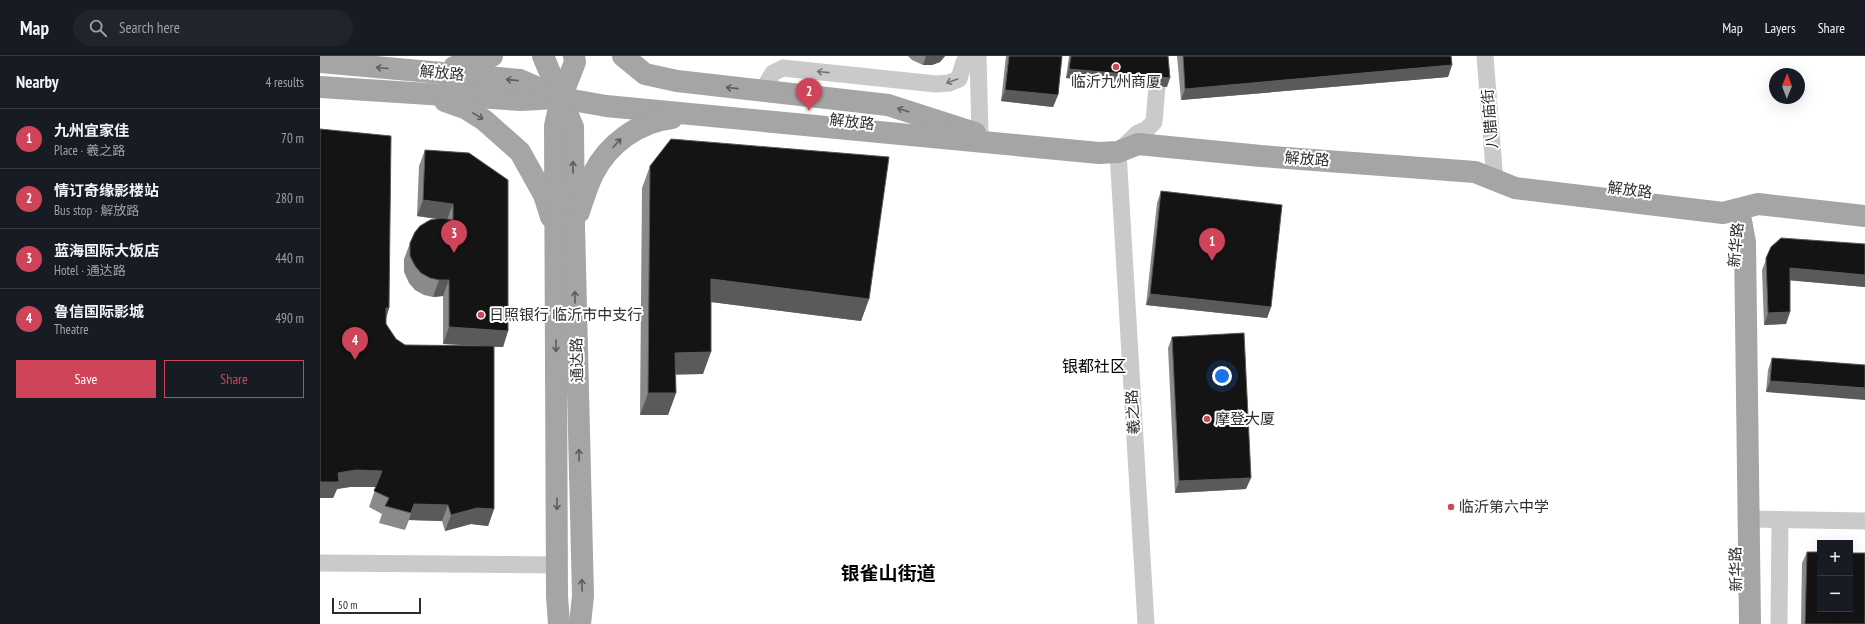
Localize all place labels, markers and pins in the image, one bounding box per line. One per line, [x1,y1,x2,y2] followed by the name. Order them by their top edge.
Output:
[1111,62,1121,72] marker: 临沂九州商厦
[1071,72,1161,91] place label: 临沂九州商厦
[796,78,822,111] pin: 2
[441,220,467,253] pin: 3
[1199,228,1225,261] pin: 1
[489,305,642,324] place label: 日照银行 临沂市中支行
[476,310,486,320] marker: 日照银行 临沂市中支行
[342,327,368,360] pin: 4
[1215,409,1275,428] place label: 摩登大厦
[1202,414,1212,424] marker: 摩登大厦
[1459,497,1549,516] place label: 临沂第六中学
[1446,502,1456,512] marker: 临沂第六中学

